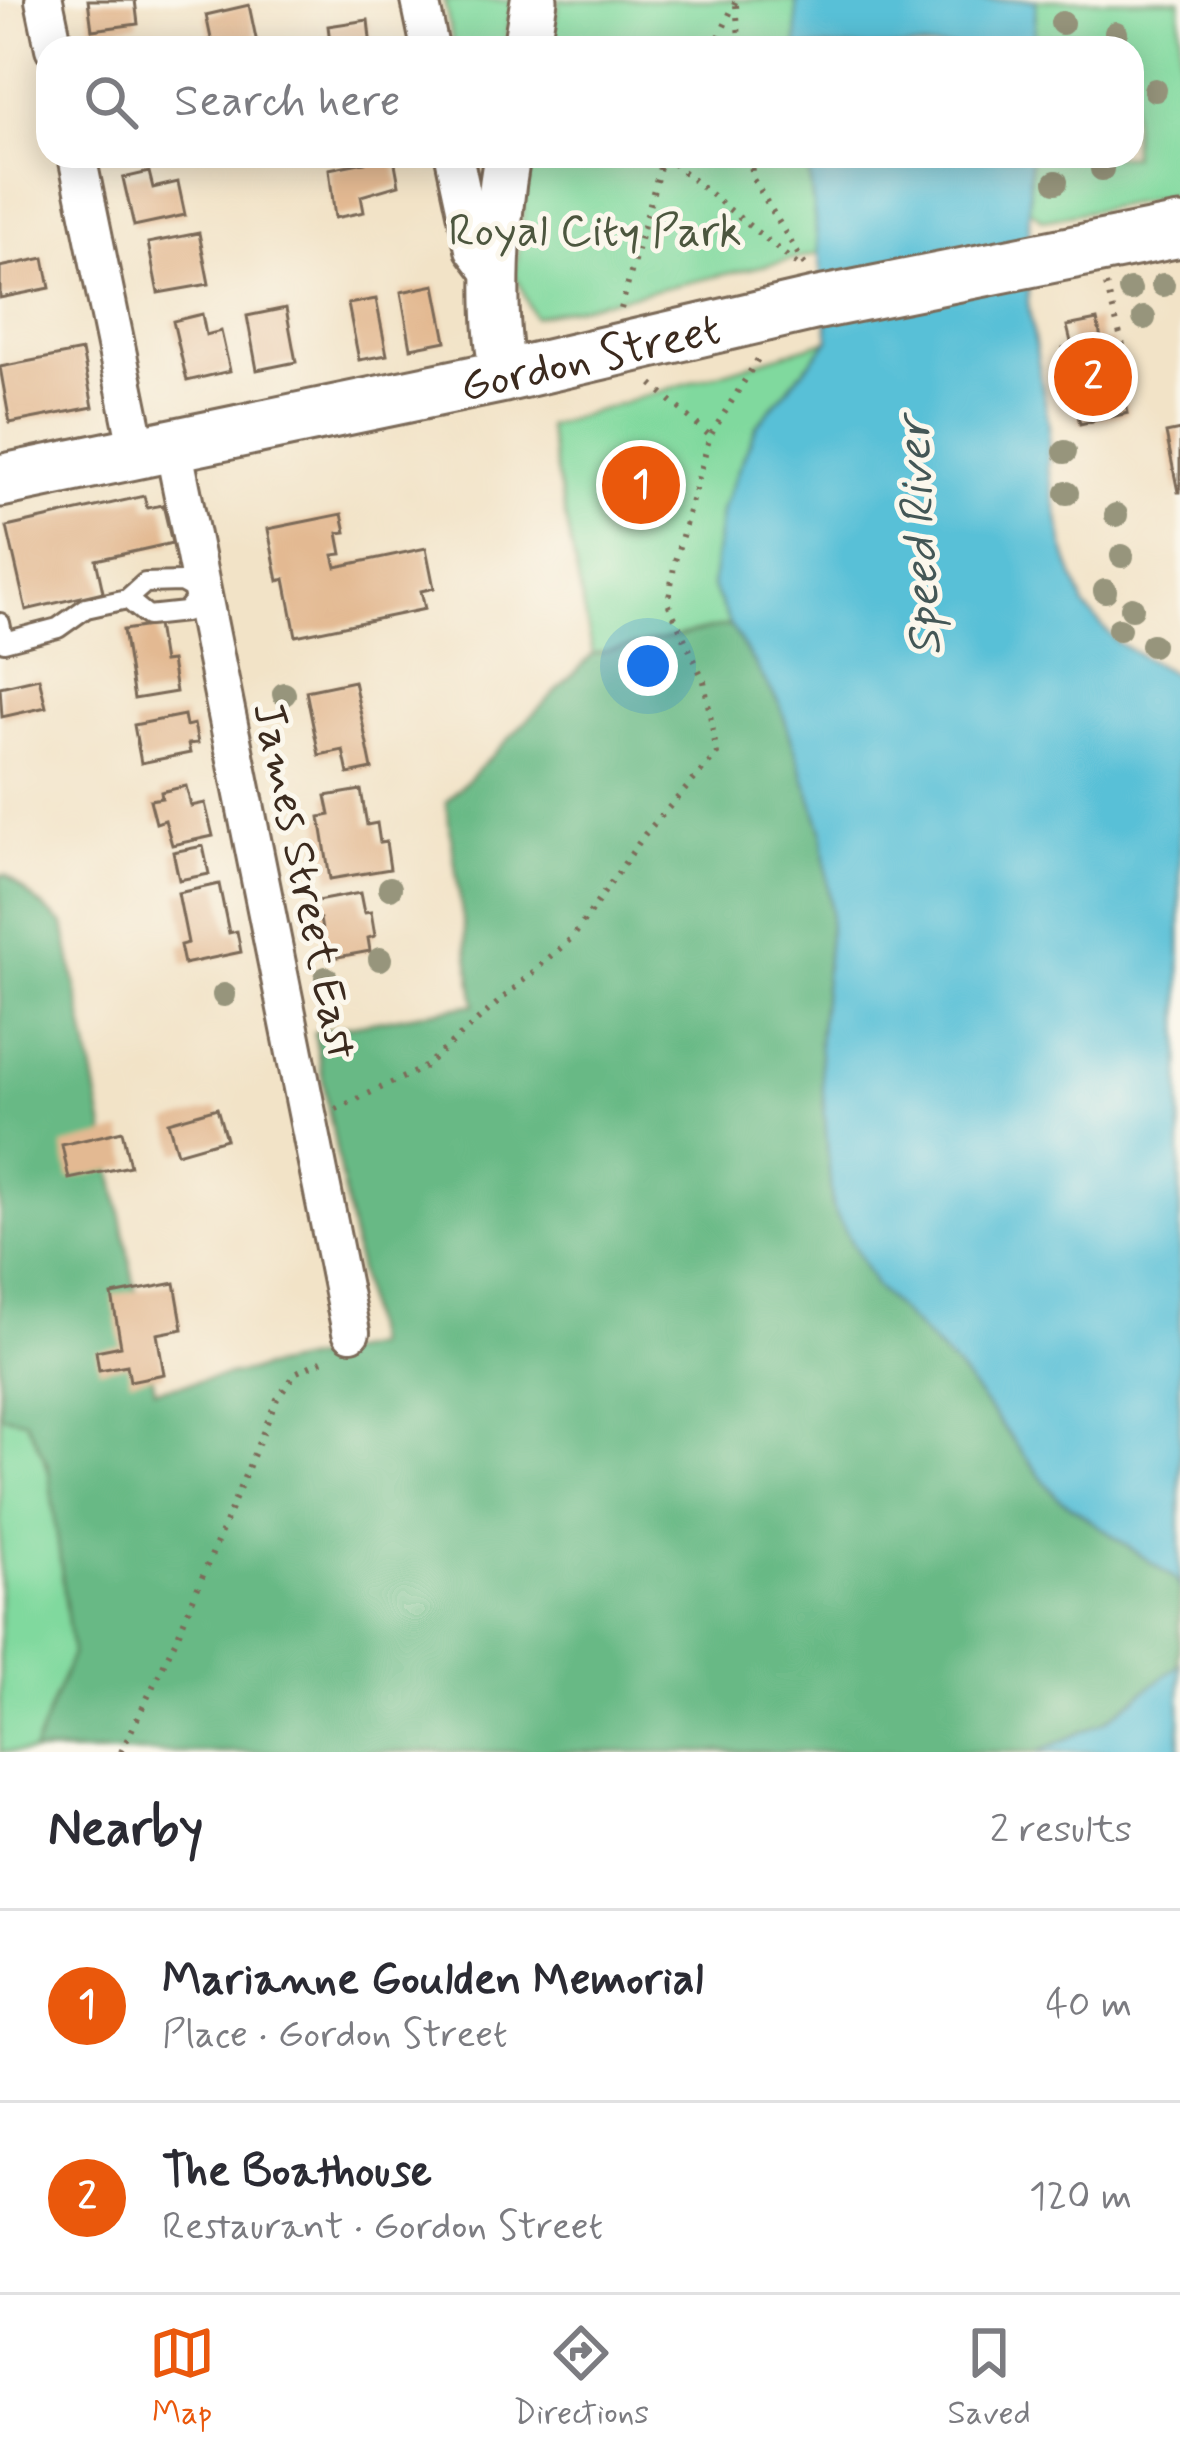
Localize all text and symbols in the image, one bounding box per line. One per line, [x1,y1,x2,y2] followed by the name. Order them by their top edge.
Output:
[36,36,1144,168] search box
[78,69,144,135] icon: search
[174,73,401,132] text: Search here
[448,203,742,262] park label: Royal City Park
[455,301,727,417] street label: Gordon Street
[1054,332,1132,422] pin: 2
[882,409,958,658] water label: Speed River
[602,440,680,530] pin: 1
[618,636,678,696] your location
[237,697,370,1065] street label: James Street East
[48,1797,203,1863] text: Nearby
[990,1805,1132,1856] text: 2 results
[162,1951,704,2010] text: Marianne Goulden Memorial
[78,1980,96,2031] text: 1
[1045,1980,1132,2031] text: 40 m
[162,2010,508,2061] text: Place · Gordon Street
[162,2143,432,2202] text: The Boathouse
[77,2172,97,2223] text: 2
[1029,2172,1132,2223] text: 120 m
[162,2202,603,2253] text: Restaurant · Gordon Street
[149,2320,215,2436] tab: Map
[513,2320,649,2436] tab: Directions
[947,2320,1031,2436] tab: Saved

